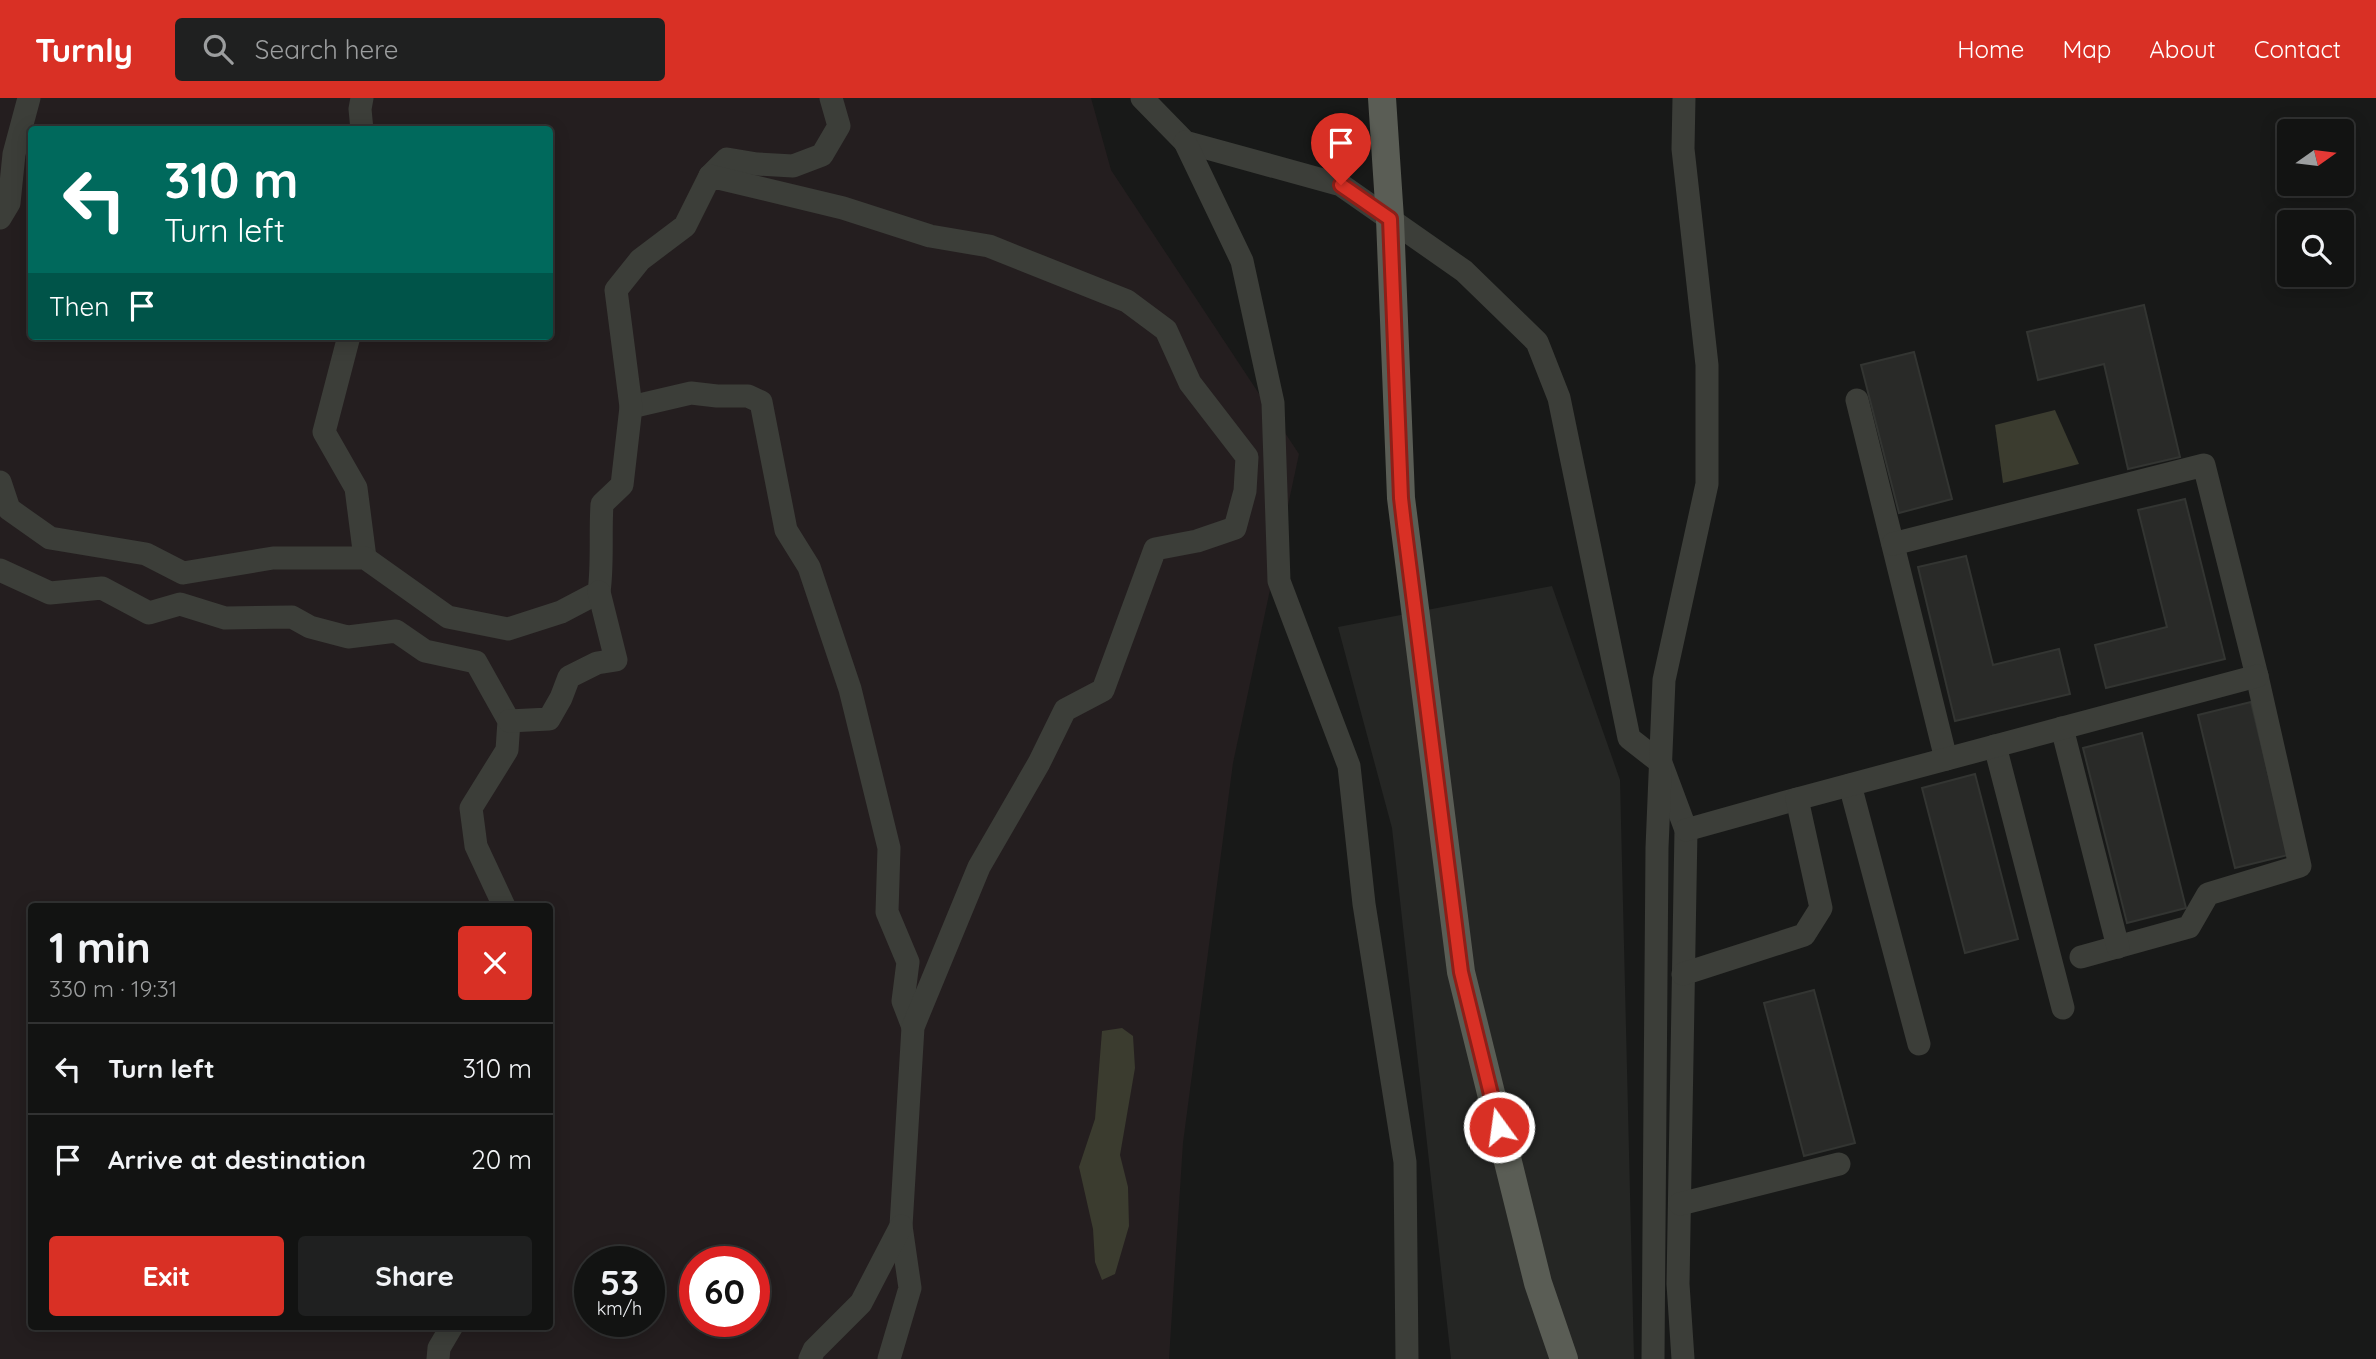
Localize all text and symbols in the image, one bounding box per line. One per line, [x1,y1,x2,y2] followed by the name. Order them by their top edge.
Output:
[175,18,665,81] search box
[35,29,133,70] text: Turnly
[199,30,237,68] icon: search
[255,33,398,66] text: Search here
[1957,34,2024,64] text: Home
[2062,34,2111,64] text: Map
[2149,34,2216,64] text: About
[2254,34,2341,64] text: Contact
[1311,113,1371,185] pin
[2277,119,2354,196] north arrow
[2277,119,2354,287] map controls
[1322,124,1360,162] icon: arrive
[164,149,298,210] text: 310 m
[49,154,140,245] icon: left
[164,210,285,250] text: Turn left
[2277,210,2354,287] button: search
[123,287,161,325] icon: arrive
[49,290,109,323] text: Then
[49,921,151,974] text: 1 min
[458,926,532,1000] button: close
[49,974,177,1003] text: 330 m · 19:31
[49,1050,87,1088] icon: left
[108,1052,215,1085] text: Turn left
[462,1052,532,1085] text: 310 m
[1462,1090,1536,1164] position arrow
[49,1141,87,1179] icon: arrive
[108,1143,366,1176] text: Arrive at destination
[471,1143,532,1176] text: 20 m
[49,1236,284,1316] button: Exit
[298,1236,532,1316] button: Share
[679,1246,770,1337] speed limit sign: 60
[600,1260,639,1304] text: 53
[597,1297,642,1320] text: km/h

